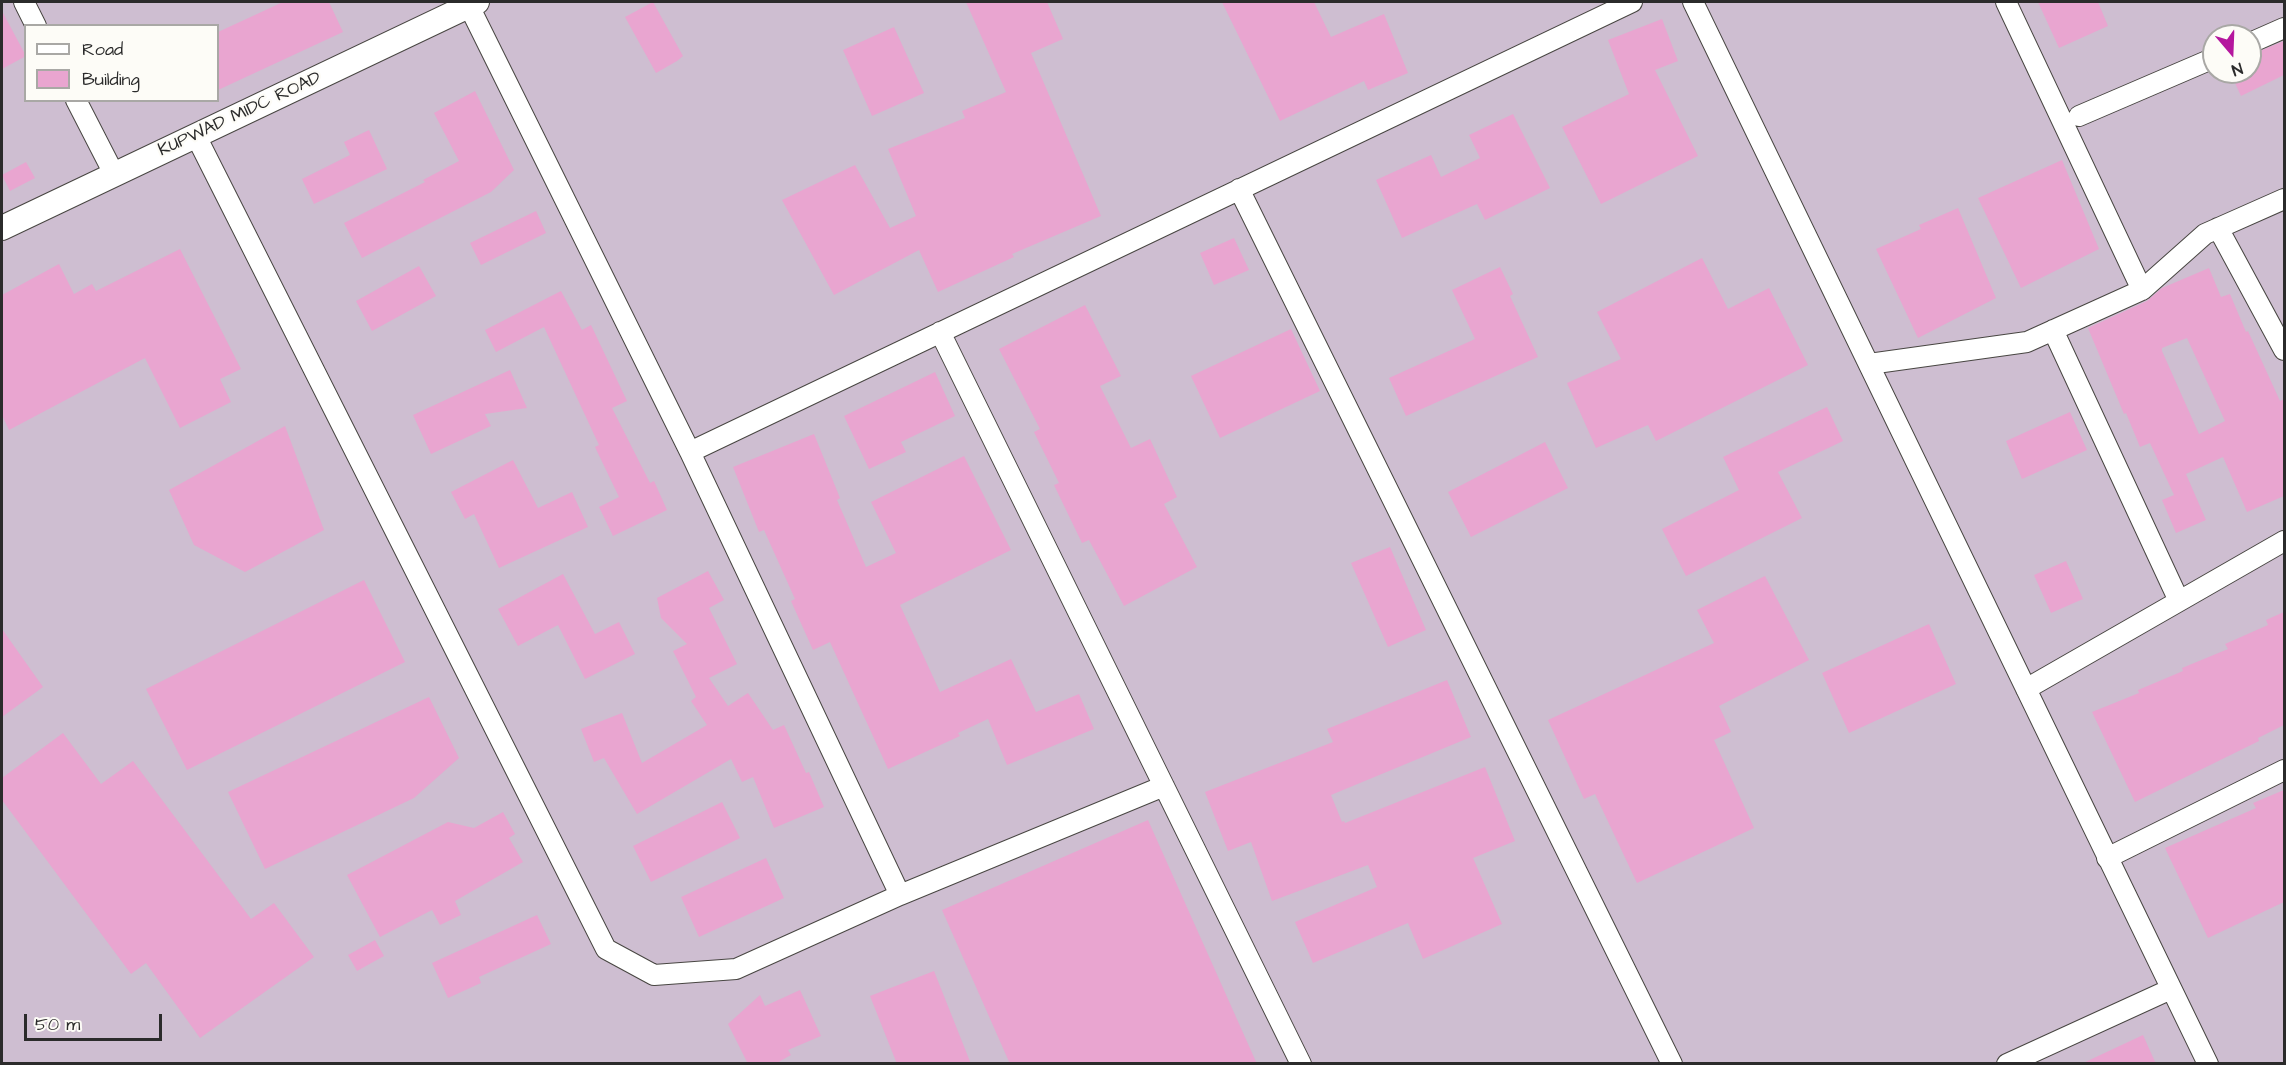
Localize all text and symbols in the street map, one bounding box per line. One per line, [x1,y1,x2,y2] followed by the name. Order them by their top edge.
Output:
[24,24,219,102] legend
[2202,24,2262,84] north arrow
[82,37,123,62] text: Road
[2229,57,2246,81] text: N
[82,67,140,92] text: Building
[155,68,325,162] street label: KUPWAD MIDC ROAD
[27,1002,165,1040] scale bar
[35,1012,80,1037] text: 50 m

